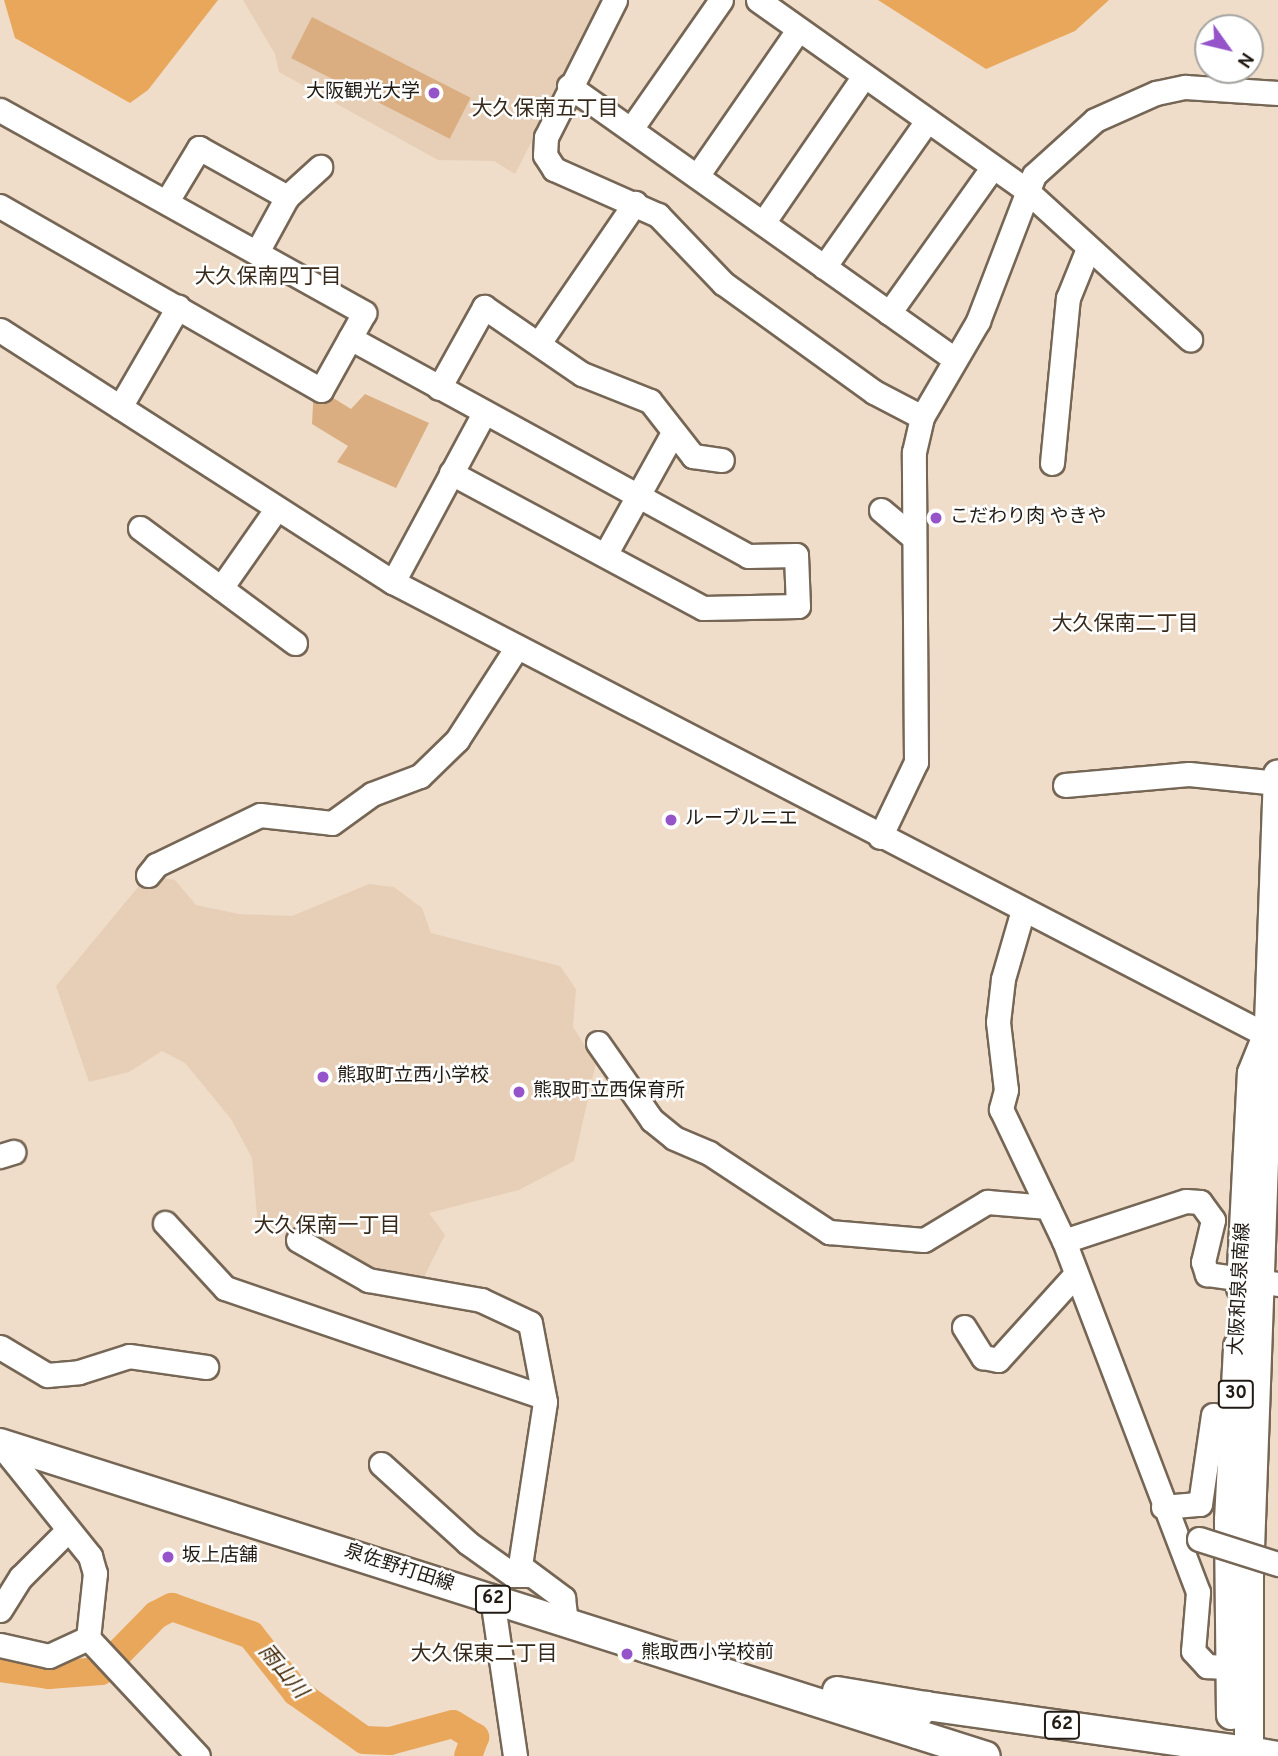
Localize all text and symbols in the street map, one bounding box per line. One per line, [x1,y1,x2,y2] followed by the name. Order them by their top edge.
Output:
[1194,14,1264,84] north arrow
[1231,47,1259,72] text: N
[306,82,420,104] place label: 大阪観光大学
[426,85,442,101] marker: 大阪観光大学
[472,97,618,123] district label: 大久保南五丁目
[195,265,341,291] district label: 大久保南四丁目
[950,507,1106,529] place label: こだわり肉 やきや
[928,510,944,526] marker: こだわり肉 やきや
[1052,612,1198,638] district label: 大久保南二丁目
[685,809,799,831] place label: ルーブルニエ
[663,812,679,828] marker: ルーブルニエ
[337,1066,489,1088] place label: 熊取町立西小学校
[315,1069,331,1085] marker: 熊取町立西小学校
[533,1081,685,1103] place label: 熊取町立西保育所
[511,1084,527,1100] marker: 熊取町立西保育所
[254,1214,400,1240] district label: 大久保南一丁目
[1226,1222,1256,1356] street label: 大阪和泉泉南線
[1217,1380,1255,1408] road number: 30
[341,1541,457,1597] street label: 泉佐野打田線
[182,1546,258,1568] place label: 坂上店舗
[160,1549,176,1565] marker: 坂上店舗
[474,1584,512,1614] road number: 62
[252,1640,312,1704] water label: 雨山川
[411,1642,557,1668] district label: 大久保東二丁目
[641,1643,774,1665] place label: 熊取西小学校前
[619,1646,635,1662] marker: 熊取西小学校前
[1043,1710,1081,1740] road number: 62

